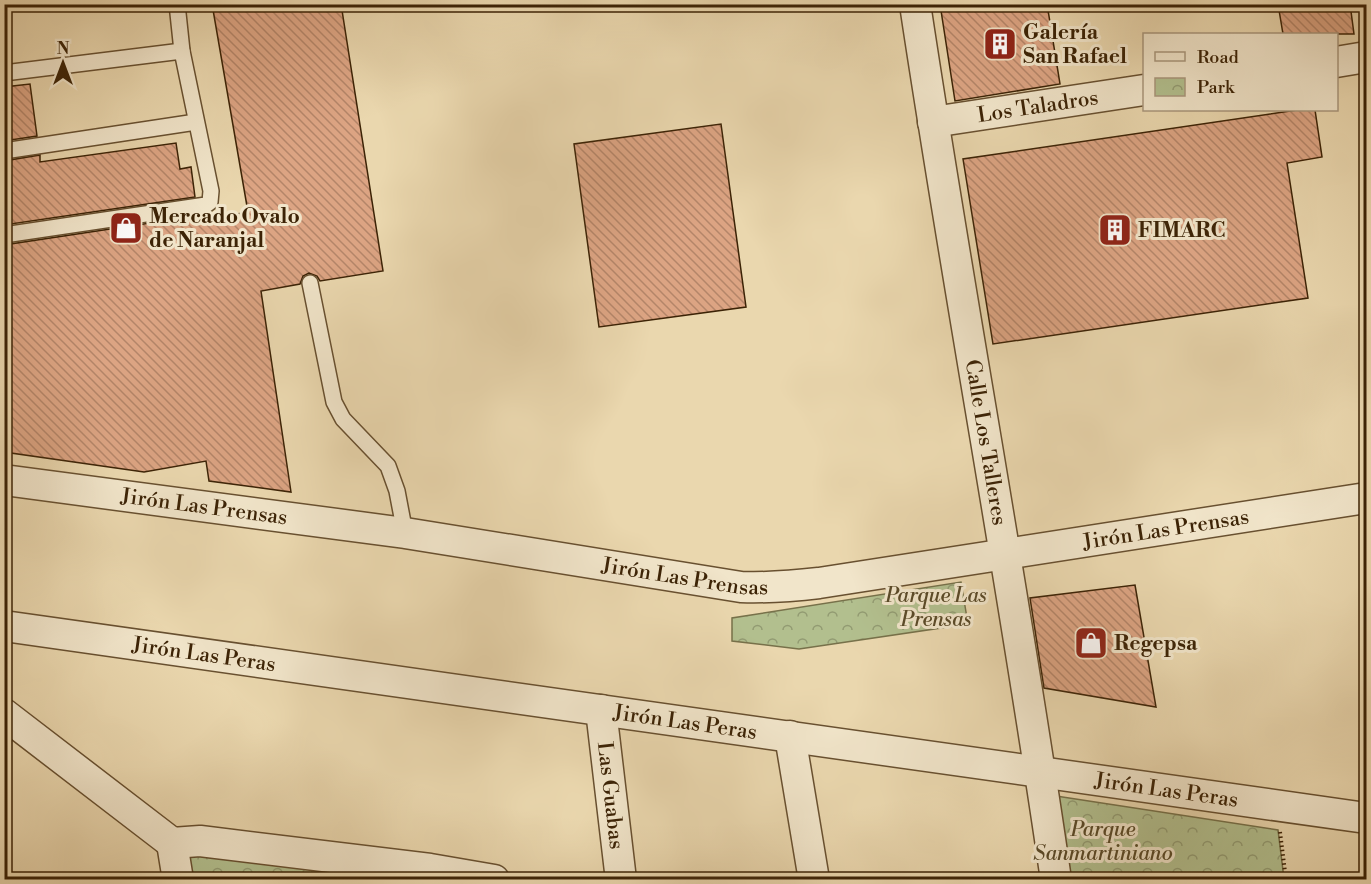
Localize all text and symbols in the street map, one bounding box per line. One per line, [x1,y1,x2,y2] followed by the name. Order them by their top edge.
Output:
[1023,20,1127,70] place label: Galería San Rafael
[982,26,1018,62] building icon: Galería San Rafael
[33,33,93,93] north arrow
[1143,33,1338,111] legend
[57,39,70,59] text: N
[1197,46,1240,69] text: Road
[1197,76,1236,99] text: Park
[976,85,1100,129] street label: Los Taladros
[149,204,300,254] place label: Mercado Ovalo de Naranjal
[108,210,144,246] shop icon: Mercado Ovalo de Naranjal
[1097,212,1133,248] building icon: FIMARC
[1138,218,1225,244] place label: FIMARC
[959,358,1012,527] street label: Calle Los Talleres
[118,483,289,531] street label: Jirón Las Prensas
[1080,504,1251,556] street label: Jirón Las Prensas
[599,553,768,601] street label: Jirón Las Prensas
[884,583,987,633] park label: Parque Las Prensas
[1073,625,1109,661] shop icon: Regepsa
[1114,631,1198,657] place label: Regepsa
[129,632,277,678] street label: Jirón Las Peras
[611,700,759,746] street label: Jirón Las Peras
[591,740,629,851] street label: Las Guabas
[1092,768,1240,814] street label: Jirón Las Peras
[1033,817,1173,867] park label: Parque Sanmartiniano

